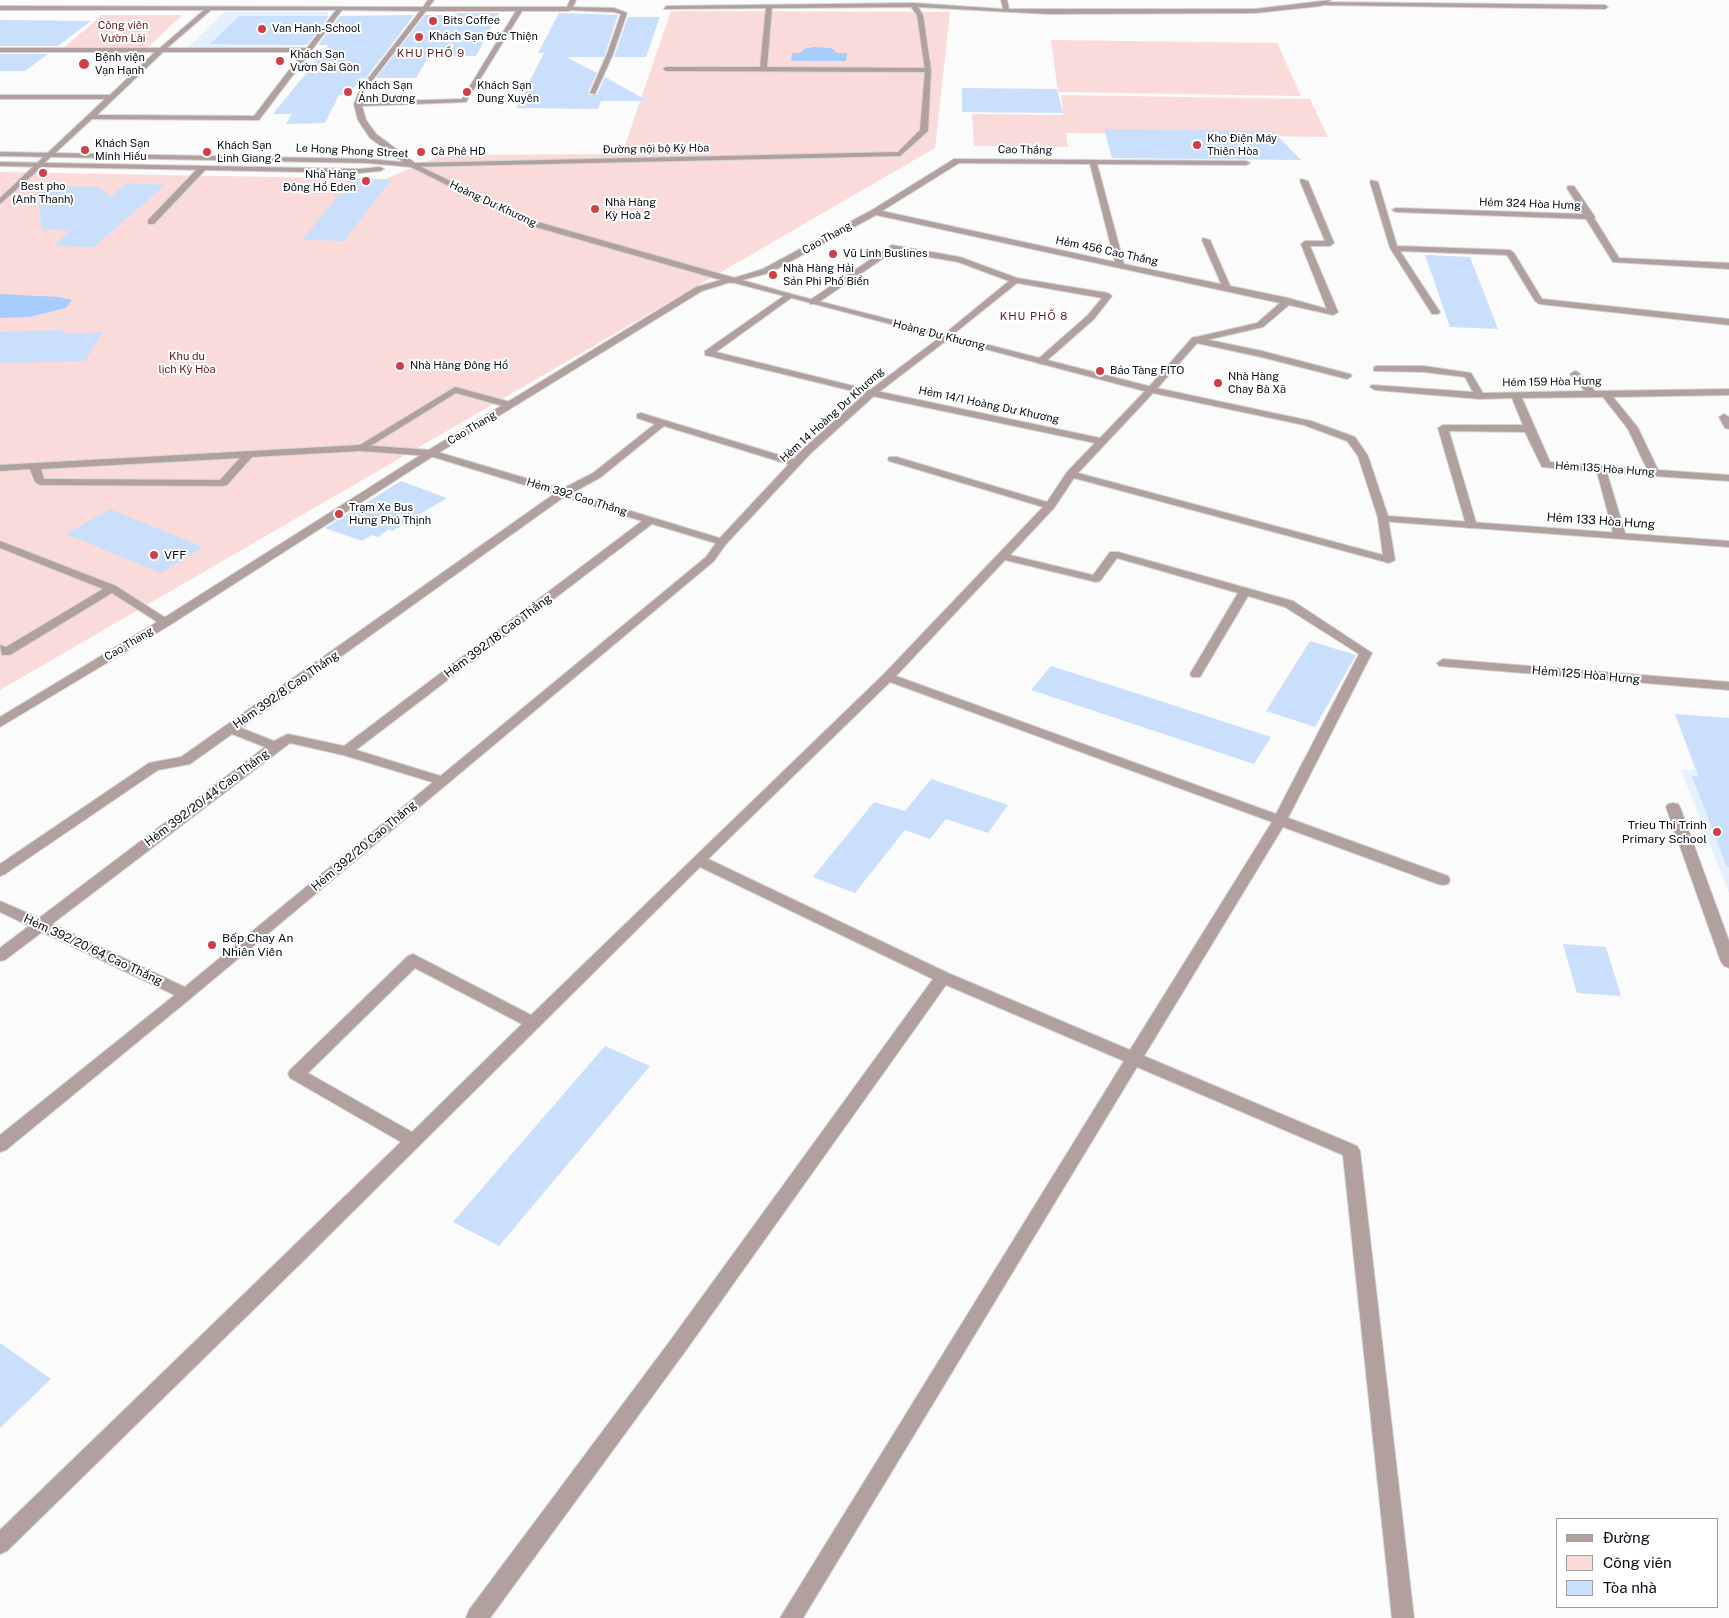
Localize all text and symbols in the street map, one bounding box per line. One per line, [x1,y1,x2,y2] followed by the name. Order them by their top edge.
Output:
[443,14,500,28] place label: Bits Coffee
[427,15,439,27] marker: Bits Coffee
[98,19,148,45] park label: Công viên Vườn Lài
[272,22,360,36] place label: Van Hanh-School
[256,23,268,35] marker: Van Hanh-School
[429,30,538,44] place label: Khách Sạn Đức Thiện
[413,31,425,43] marker: Khách Sạn Đức Thiện
[396,47,466,61] district label: KHU PHỐ 9
[290,48,359,74] place label: Khách Sạn Vườn Sài Gòn
[95,51,145,77] place label: Bệnh viện Vạn Hạnh
[274,55,286,67] marker: Khách Sạn Vườn Sài Gòn
[77,57,91,71] marker: Bệnh viện Vạn Hạnh
[358,79,416,105] place label: Khách Sạn Ánh Dương
[477,79,539,105] place label: Khách Sạn Dung Xuyên
[342,86,354,98] marker: Khách Sạn Ánh Dương
[461,86,473,98] marker: Khách Sạn Dung Xuyên
[1207,132,1277,158] place label: Kho Điện Máy Thiên Hòa
[95,137,150,163] place label: Khách Sạn Minh Hiếu
[217,139,281,165] place label: Khách Sạn Linh Giang 2
[1191,139,1203,151] marker: Kho Điện Máy Thiên Hòa
[295,141,409,161] street label: Le Hong Phong Street
[602,141,710,157] street label: Đường nội bộ Kỳ Hòa
[998,143,1052,157] street label: Cao Thắng
[79,144,91,156] marker: Khách Sạn Minh Hiếu
[431,145,486,159] place label: Cà Phê HD
[201,146,213,158] marker: Khách Sạn Linh Giang 2
[415,146,427,158] marker: Cà Phê HD
[37,167,49,179] marker: Best pho (Anh Thanh)
[283,168,356,194] place label: Nhà Hàng Đông Hồ Eden
[360,175,372,187] marker: Nhà Hàng Đông Hồ Eden
[447,178,539,230] street label: Hoàng Dư Khương
[12,180,74,206] place label: Best pho (Anh Thanh)
[605,196,656,222] place label: Nhà Hàng Kỳ Hoà 2
[1479,196,1581,212] street label: Hẻm 324 Hòa Hưng
[589,203,601,215] marker: Nhà Hàng Kỳ Hoà 2
[800,219,854,257] street label: Cao Thang
[1054,234,1160,268] street label: Hẻm 456 Cao Thắng
[843,247,927,261] place label: Vũ Linh Buslines
[827,248,839,260] marker: Vũ Linh Buslines
[783,262,869,288] place label: Nhà Hàng Hải Sản Phi Phố Biển
[767,269,779,281] marker: Nhà Hàng Hải Sản Phi Phố Biển
[999,310,1069,324] district label: KHU PHỐ 8
[892,317,986,353] street label: Hoàng Dư Khương
[158,350,216,376] park label: Khu du lịch Kỳ Hòa
[410,359,508,373] place label: Nhà Hàng Đông Hồ
[394,360,406,372] marker: Nhà Hàng Đông Hồ
[1110,364,1184,378] place label: Bảo Tàng FITO
[777,365,887,465] street label: Hẻm 14 Hoàng Dư Khương
[1094,365,1106,377] marker: Bảo Tàng FITO
[1228,370,1286,396] place label: Nhà Hàng Chay Bà Xã
[1502,375,1602,389] street label: Hẻm 159 Hòa Hưng
[1212,377,1224,389] marker: Nhà Hàng Chay Bà Xã
[917,384,1061,426] street label: Hẻm 14/1 Hoàng Dư Khương
[445,408,499,448] street label: Cao Thang
[1555,459,1655,479] street label: Hẻm 135 Hòa Hưng
[525,475,629,519] street label: Hẻm 392 Cao Thắng
[349,501,431,527] place label: Trạm Xe Bus Hưng Phú Thịnh
[333,508,345,520] marker: Trạm Xe Bus Hưng Phú Thịnh
[1546,510,1656,532] street label: Hẻm 133 Hòa Hưng
[164,548,186,562] place label: VFF
[148,549,160,561] marker: VFF
[441,591,555,681] street label: Hẻm 392/18 Cao Thắng
[102,624,156,664] street label: Cao Thang
[230,648,342,732] street label: Hẻm 392/8 Cao Thắng
[1531,663,1641,687] street label: Hẻm 125 Hòa Hưng
[142,747,272,849] street label: Hẻm 392/20/44 Cao Thắng
[309,798,419,894] street label: Hẻm 392/20 Cao Thắng
[1622,818,1707,846] place label: Trieu Thi Trinh Primary School
[1711,826,1723,838] marker: Trieu Thi Trinh Primary School
[21,911,165,989] street label: Hẻm 392/20/64 Cao Thắng
[222,931,293,959] place label: Bếp Chay An Nhiên Viên
[206,939,218,951] marker: Bếp Chay An Nhiên Viên
[1556,1518,1719,1608] legend
[1603,1529,1650,1546] text: Đường
[1603,1554,1672,1571] text: Công viên
[1603,1579,1657,1596] text: Tòa nhà

